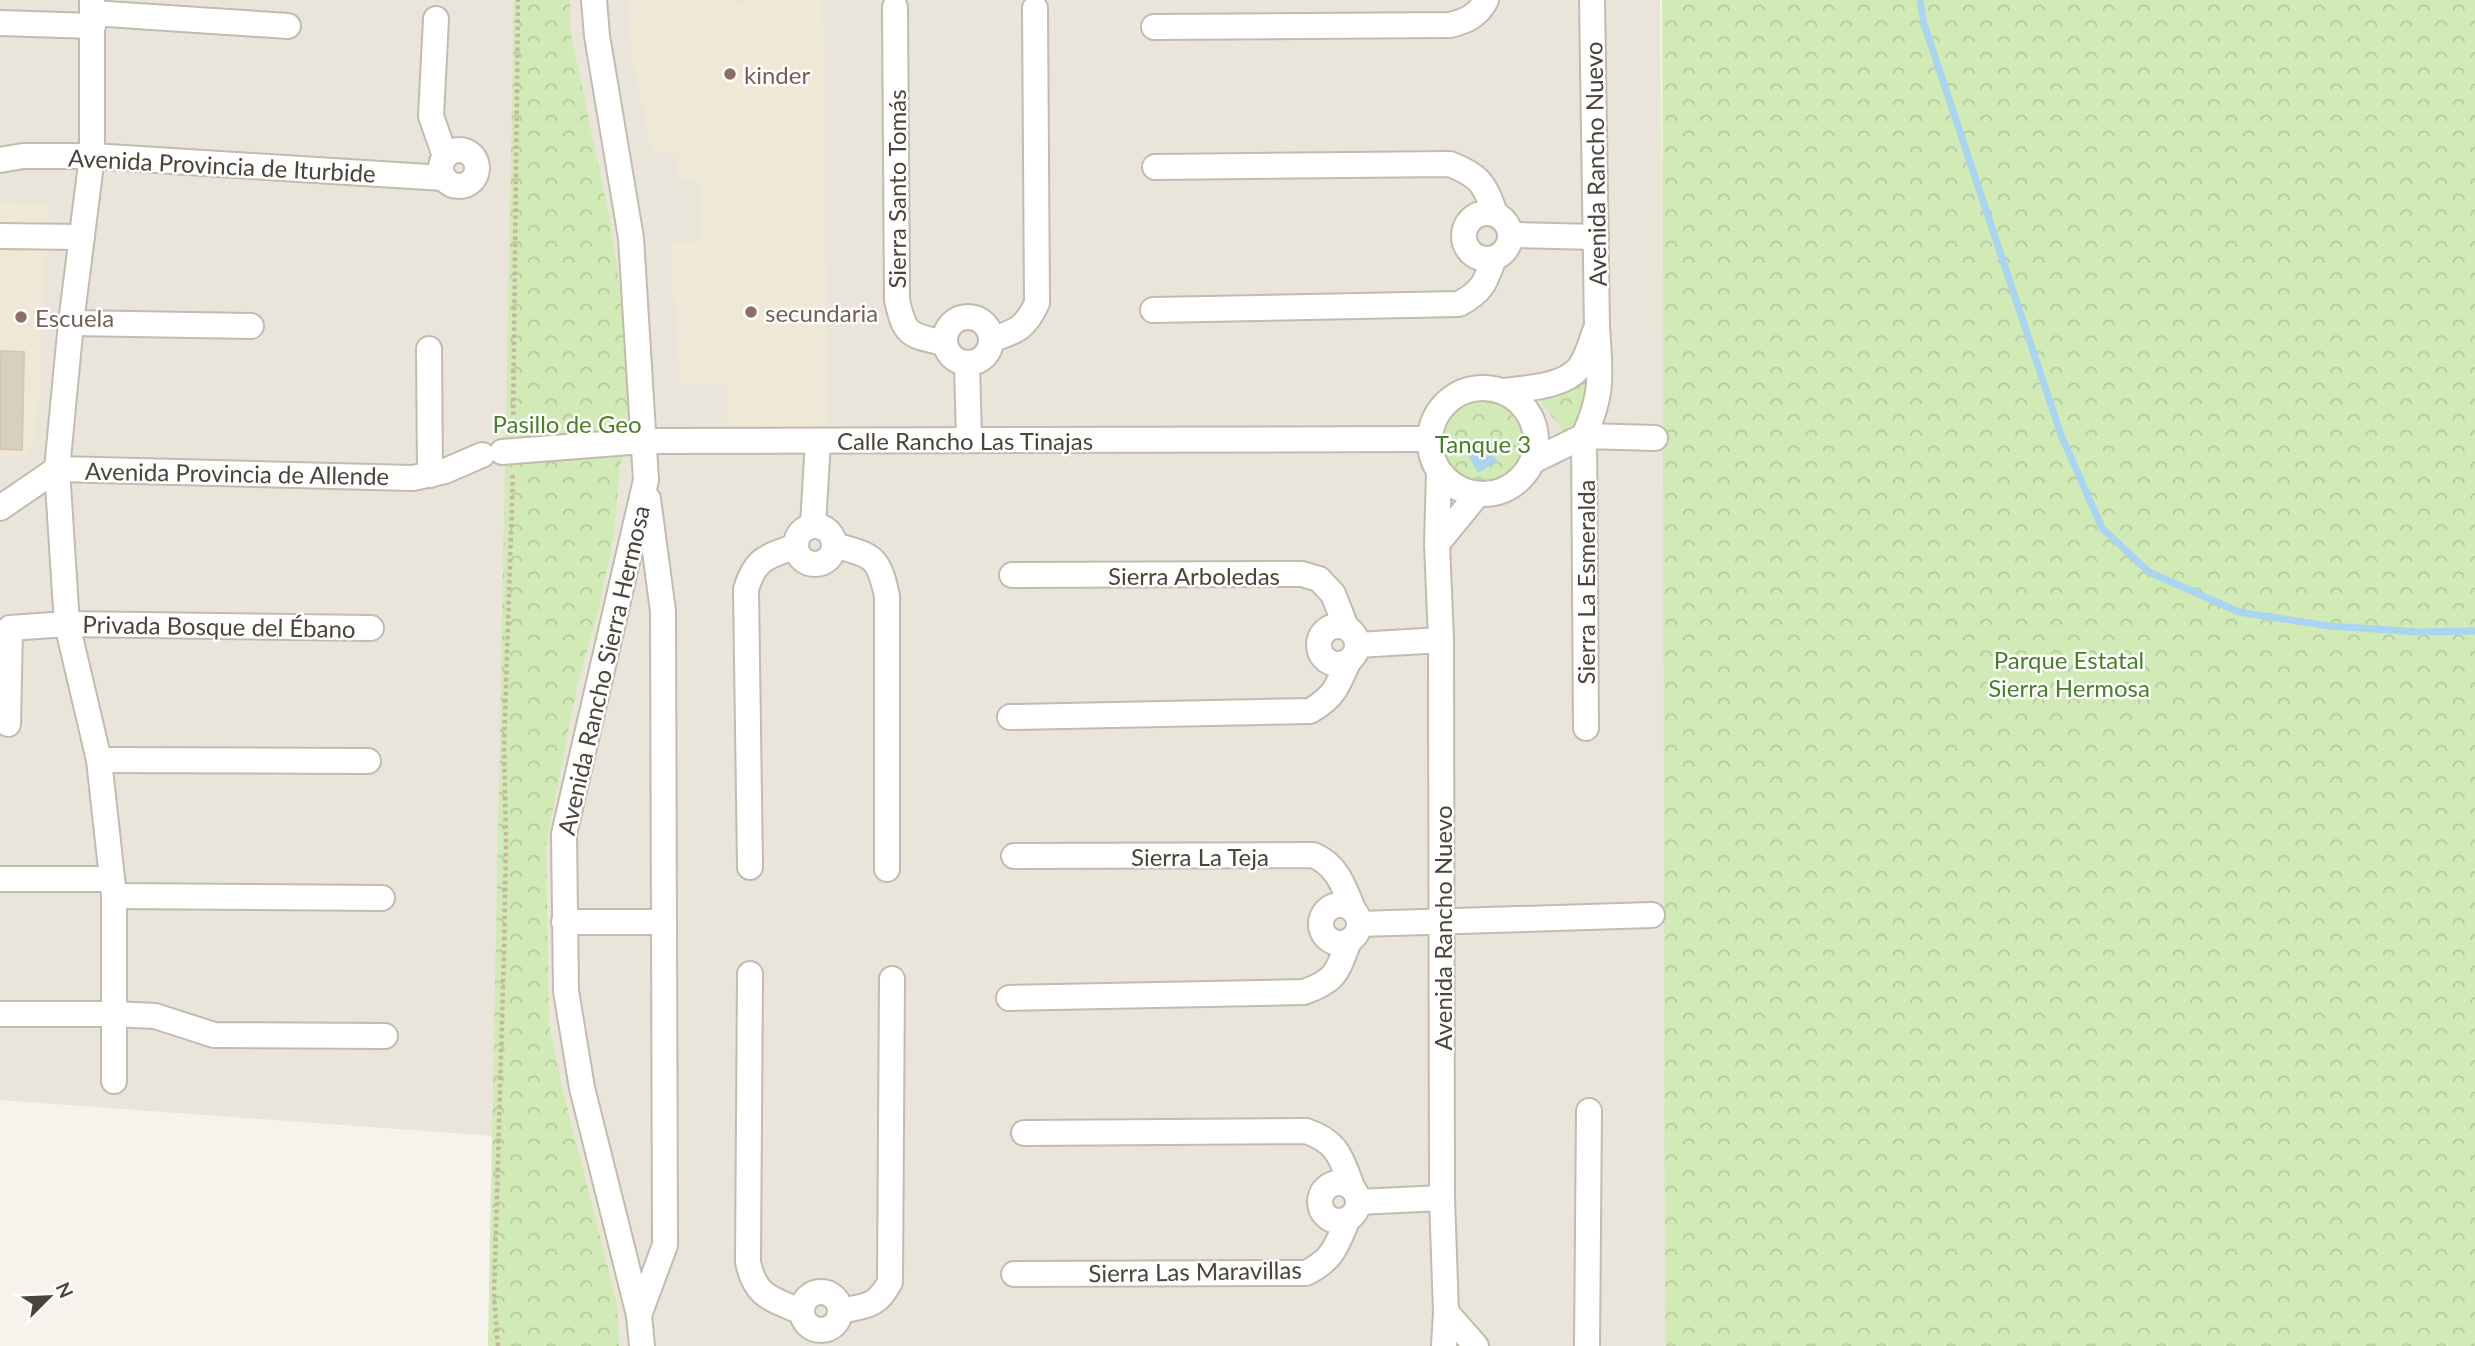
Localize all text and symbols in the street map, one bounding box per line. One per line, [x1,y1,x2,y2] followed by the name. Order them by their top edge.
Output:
[1578,41,1612,287] street label: Avenida Rancho Nuevo
[744,60,810,89] place label: kinder
[722,66,738,82] marker: kinder
[882,89,911,289] street label: Sierra Santo Tomás
[68,142,376,188] street label: Avenida Provincia de Iturbide
[765,298,878,327] place label: secundaria
[35,303,114,332] place label: Escuela
[743,304,759,320] marker: secundaria
[13,309,29,325] marker: Escuela
[492,409,642,438] park label: Pasillo de Geo
[837,426,1093,455] street label: Calle Rancho Las Tinajas
[1435,429,1531,458] park label: Tanque 3
[85,456,389,490] street label: Avenida Provincia de Allende
[1571,479,1600,685] street label: Sierra La Esmeralda
[551,502,655,838] street label: Avenida Rancho Sierra Hermosa
[1108,561,1280,590] street label: Sierra Arboledas
[82,609,356,643] street label: Privada Bosque del Ébano
[1988,645,2150,702] park label: Parque Estatal Sierra Hermosa
[1428,805,1457,1051] street label: Avenida Rancho Nuevo
[1131,842,1269,871] street label: Sierra La Teja
[1088,1255,1302,1287] street label: Sierra Las Maravillas
[14,1262,84,1332] north arrow
[52,1279,78,1301] text: N

